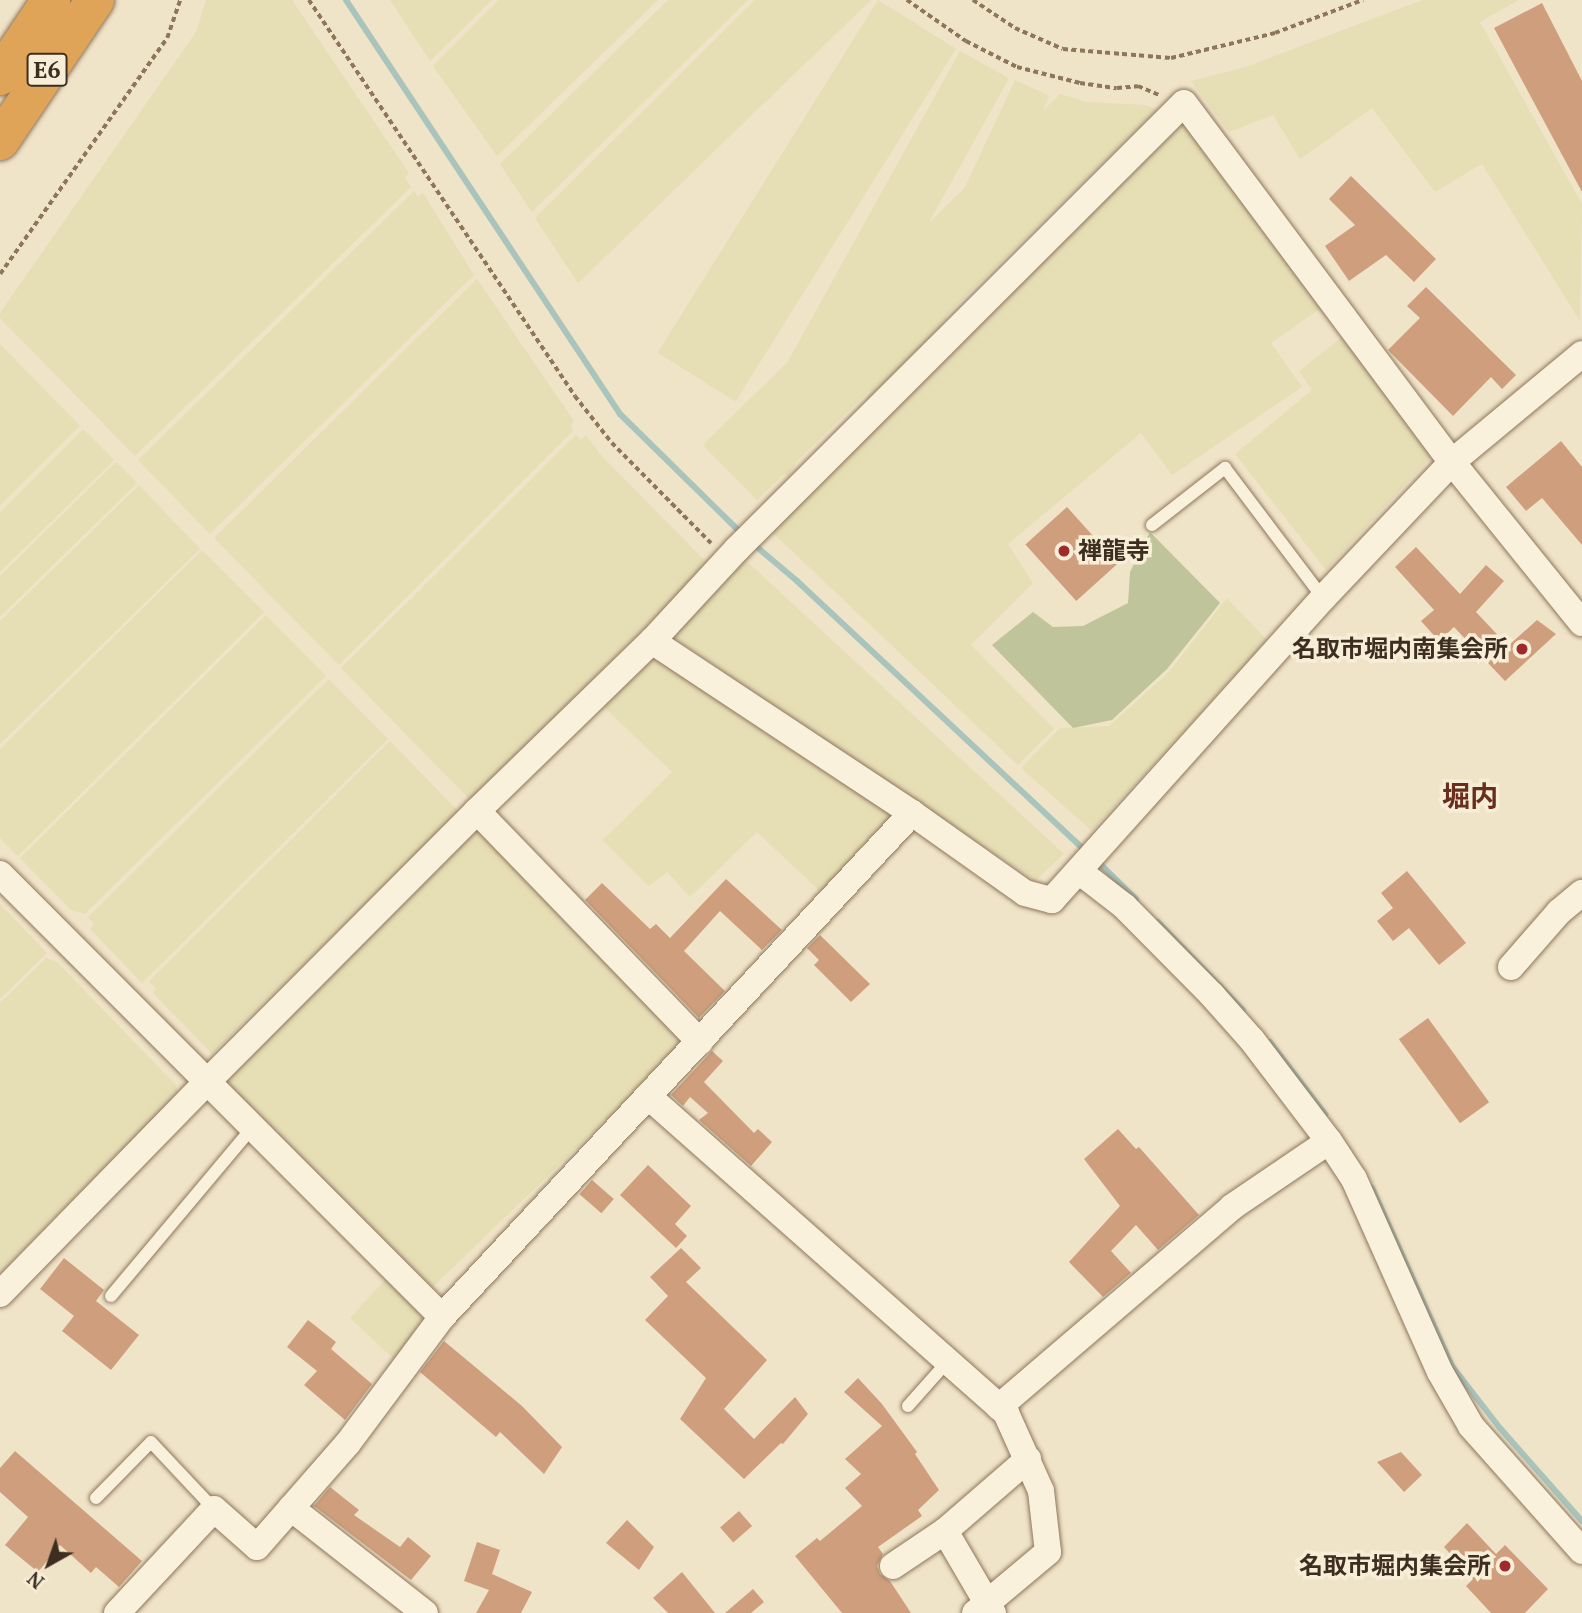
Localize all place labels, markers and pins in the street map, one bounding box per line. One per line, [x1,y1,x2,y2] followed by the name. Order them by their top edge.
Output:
[1078,537,1150,565] place label: 禅龍寺
[1056,543,1072,559] marker: 禅龍寺
[1292,635,1508,663] place label: 名取市堀内南集会所
[1514,641,1530,657] marker: 名取市堀内南集会所
[1299,1552,1491,1580] place label: 名取市堀内集会所
[1497,1558,1513,1574] marker: 名取市堀内集会所

